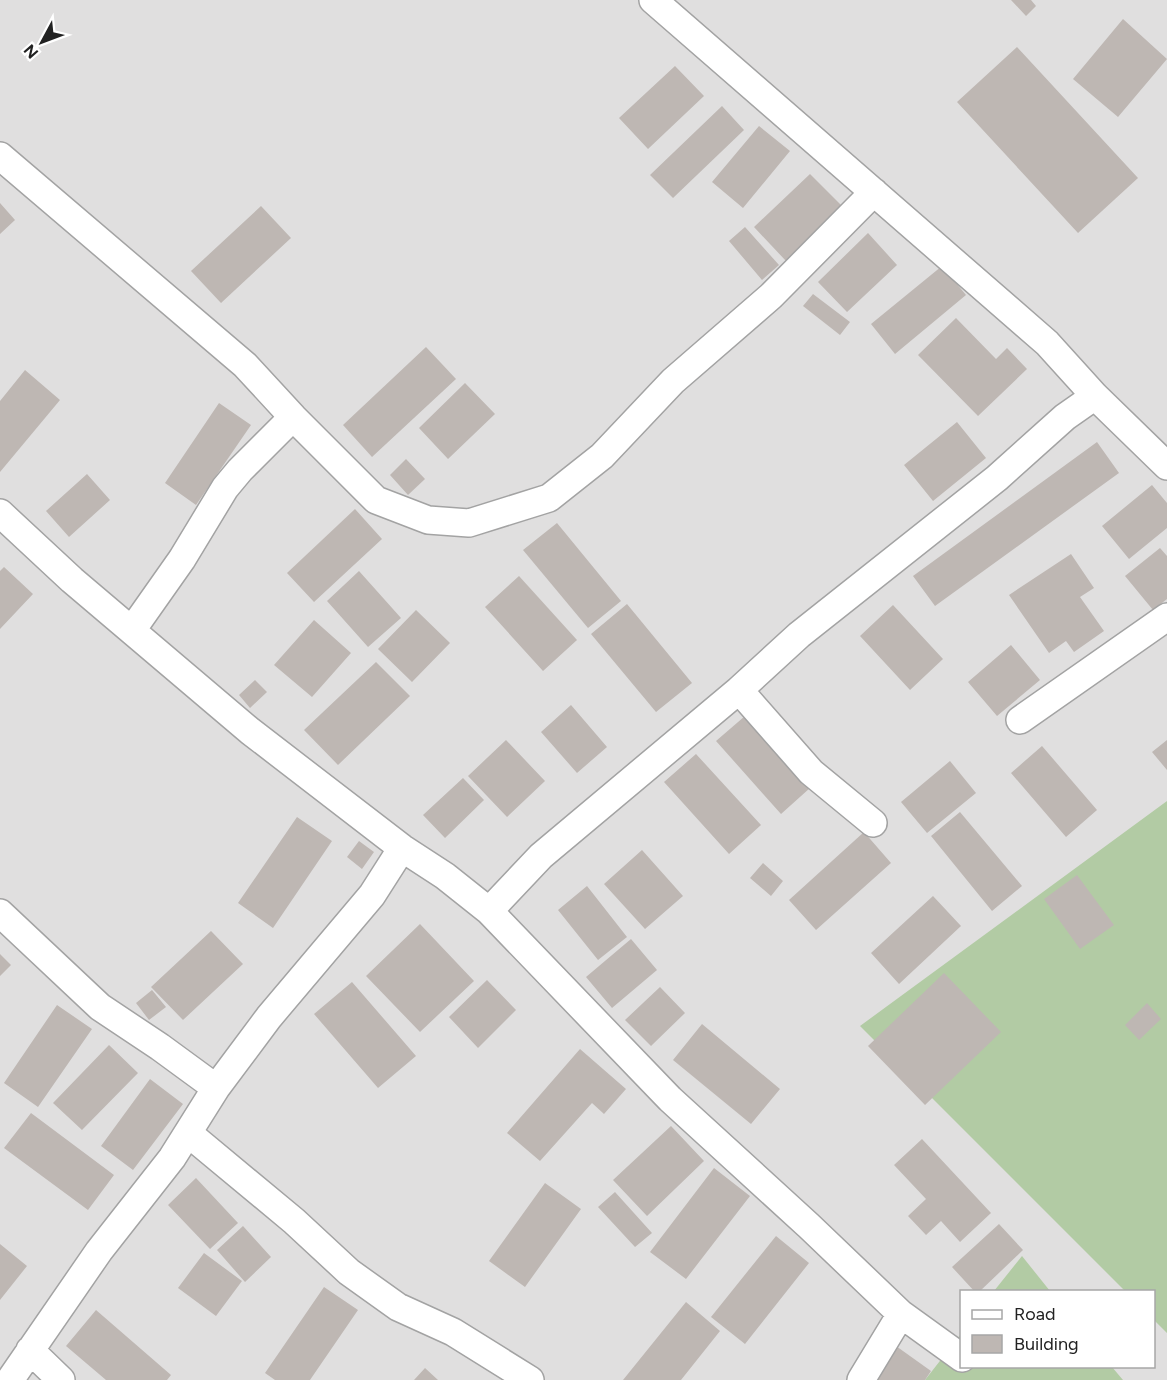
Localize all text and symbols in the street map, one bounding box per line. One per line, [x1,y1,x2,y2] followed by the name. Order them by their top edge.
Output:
[12,12,72,72] north arrow
[20,41,42,62] text: N
[960,1290,1155,1368] legend
[1014,1303,1055,1325] text: Road
[1014,1333,1079,1355] text: Building

